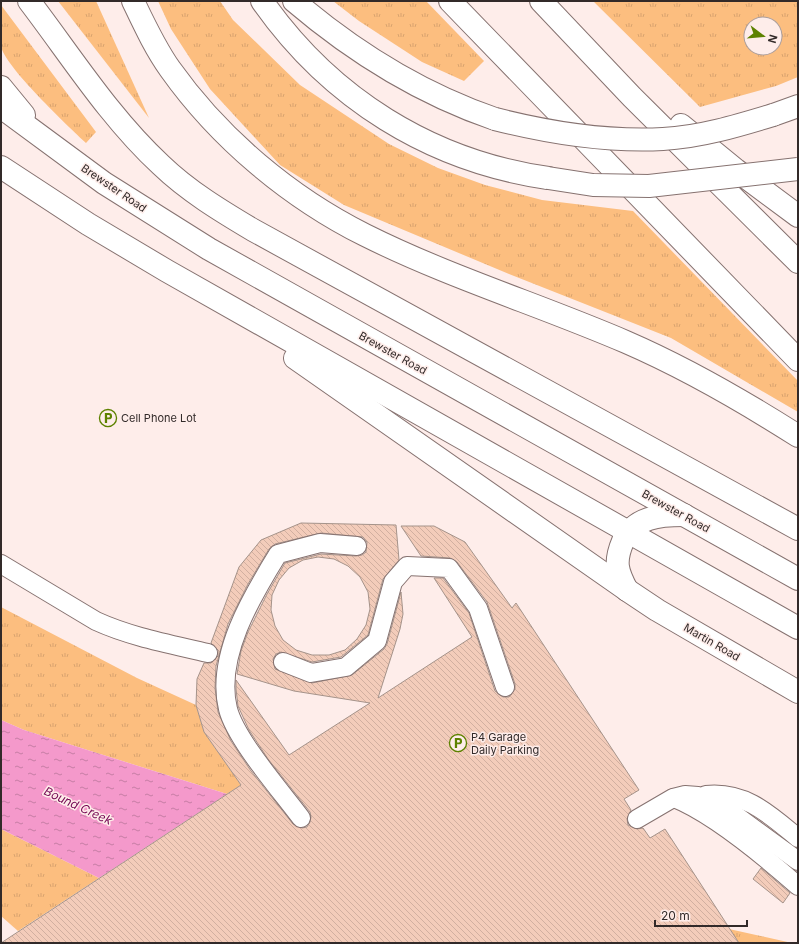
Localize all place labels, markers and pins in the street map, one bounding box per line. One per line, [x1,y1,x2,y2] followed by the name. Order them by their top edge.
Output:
[98,408,118,428] parking icon: Cell Phone Lot
[121,411,197,425] place label: Cell Phone Lot
[471,730,539,757] place label: P4 Garage Daily Parking
[448,733,468,753] parking icon: P4 Garage Daily Parking

